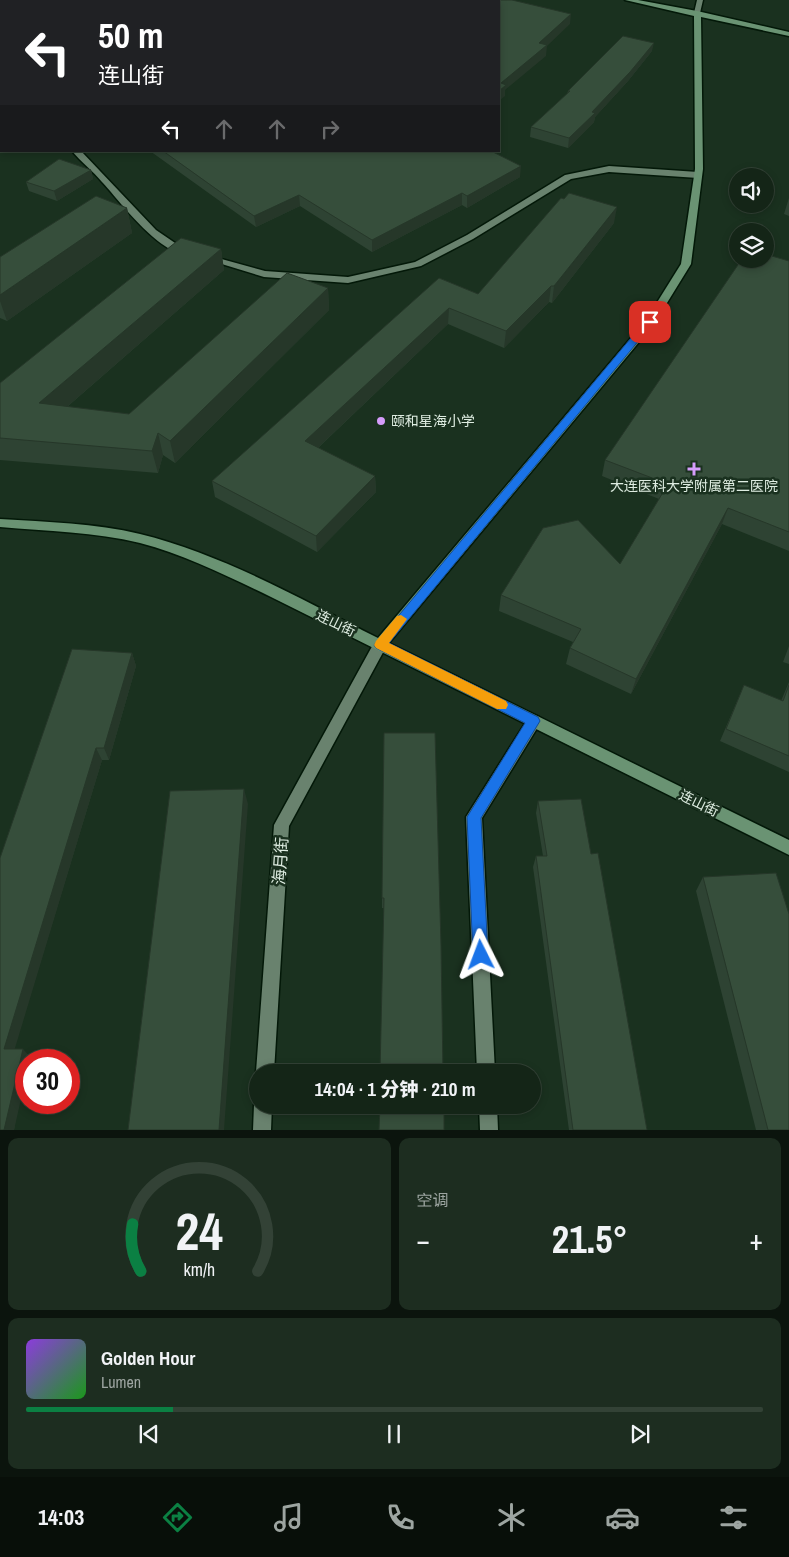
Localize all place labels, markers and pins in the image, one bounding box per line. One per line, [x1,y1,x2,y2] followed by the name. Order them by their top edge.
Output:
[629,301,671,343] pin
[391,412,475,430] place label: 颐和星海小学
[375,415,387,427] marker: 颐和星海小学
[687,462,701,476] marker: 大连医科大学附属第二医院
[610,477,778,495] place label: 大连医科大学附属第二医院

